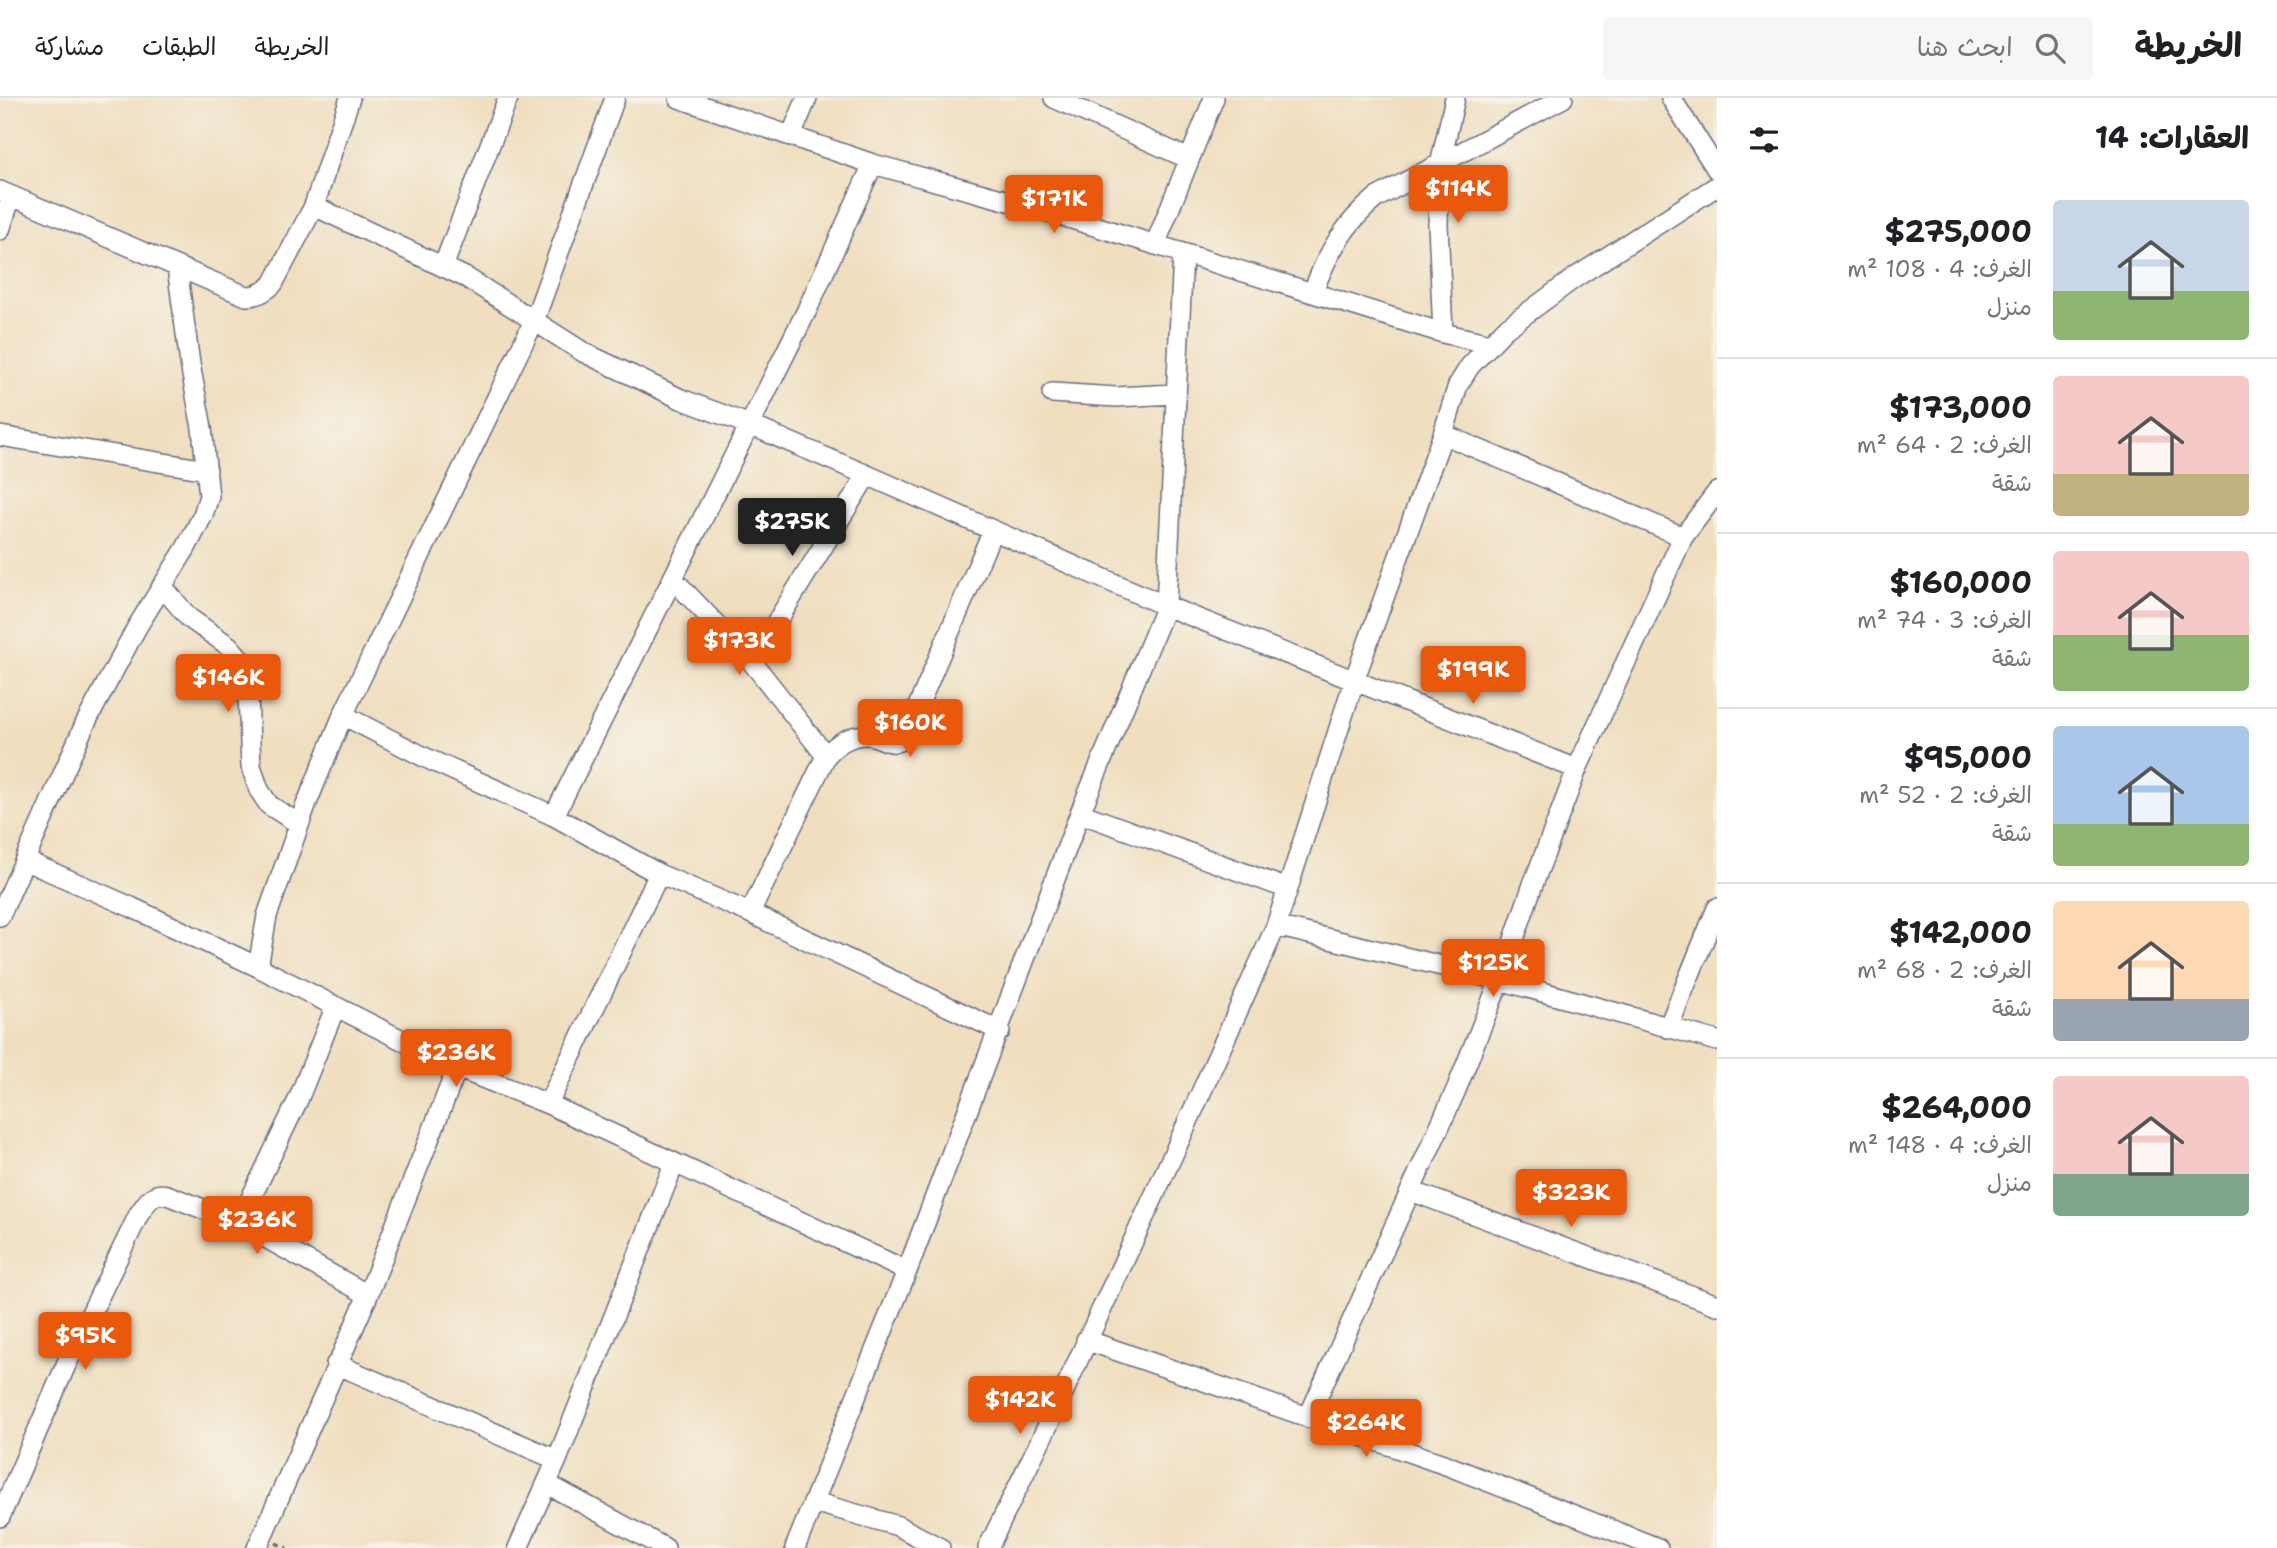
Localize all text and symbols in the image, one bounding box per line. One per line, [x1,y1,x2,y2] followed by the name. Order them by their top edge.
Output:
[1603,17,2093,80] search box
[2135,23,2242,68] text: الخريطة
[1917,29,2013,64] text: ابحث هنا
[2031,29,2069,67] icon: search
[35,31,104,63] text: مشاركة
[142,31,217,63] text: الطبقات
[255,31,329,63] text: الخريطة
[2095,117,2249,158] text: العقارات: 14
[1745,121,1783,159] icon: filters
[1409,166,1507,225] pin: $114K
[1425,173,1491,203] text: $114K
[1005,176,1103,235] pin: $171K
[1021,183,1087,213] text: $171K
[1884,211,2032,252] text: $275,000
[2109,228,2193,312] icon: home
[1847,254,2032,284] text: الغرف: 4 · 108 m²
[1987,292,2032,322] text: منزل
[1889,387,2032,428] text: $173,000
[2109,404,2193,488] icon: home
[1857,430,2032,460] text: الغرف: 2 · 64 m²
[1992,468,2032,498] text: شقة
[743,498,841,558] pin: $275K
[754,506,830,536] text: $275K
[1889,562,2032,603] text: $160,000
[2109,579,2193,663] icon: home
[1857,605,2032,635] text: الغرف: 3 · 74 m²
[690,618,788,677] pin: $173K
[703,625,775,655] text: $173K
[1992,643,2032,673] text: شقة
[1424,646,1522,706] pin: $199K
[179,654,277,714] pin: $146K
[1437,654,1509,684] text: $199K
[192,662,264,692] text: $146K
[861,700,959,759] pin: $160K
[874,707,946,737] text: $160K
[1903,737,2032,778] text: $95,000
[2109,754,2193,838] icon: home
[1859,780,2032,810] text: الغرف: 2 · 52 m²
[1992,818,2032,848] text: شقة
[1889,912,2032,953] text: $142,000
[2109,929,2193,1013] icon: home
[1444,940,1542,999] pin: $125K
[1458,947,1528,977] text: $125K
[1857,955,2032,985] text: الغرف: 2 · 68 m²
[1992,993,2032,1023] text: شقة
[407,1030,505,1089] pin: $236K
[416,1037,496,1067] text: $236K
[1881,1087,2032,1128] text: $264,000
[2109,1104,2193,1188] icon: home
[1848,1130,2032,1160] text: الغرف: 4 · 148 m²
[1987,1168,2032,1198] text: منزل
[1522,1170,1620,1229] pin: $323K
[1532,1177,1610,1207] text: $323K
[208,1196,306,1256] pin: $236K
[217,1204,297,1234] text: $236K
[44,1312,126,1372] pin: $95K
[54,1320,116,1350] text: $95K
[971,1376,1069,1436] pin: $142K
[984,1384,1056,1414] text: $142K
[1317,1400,1415,1459] pin: $264K
[1327,1407,1405,1437] text: $264K

